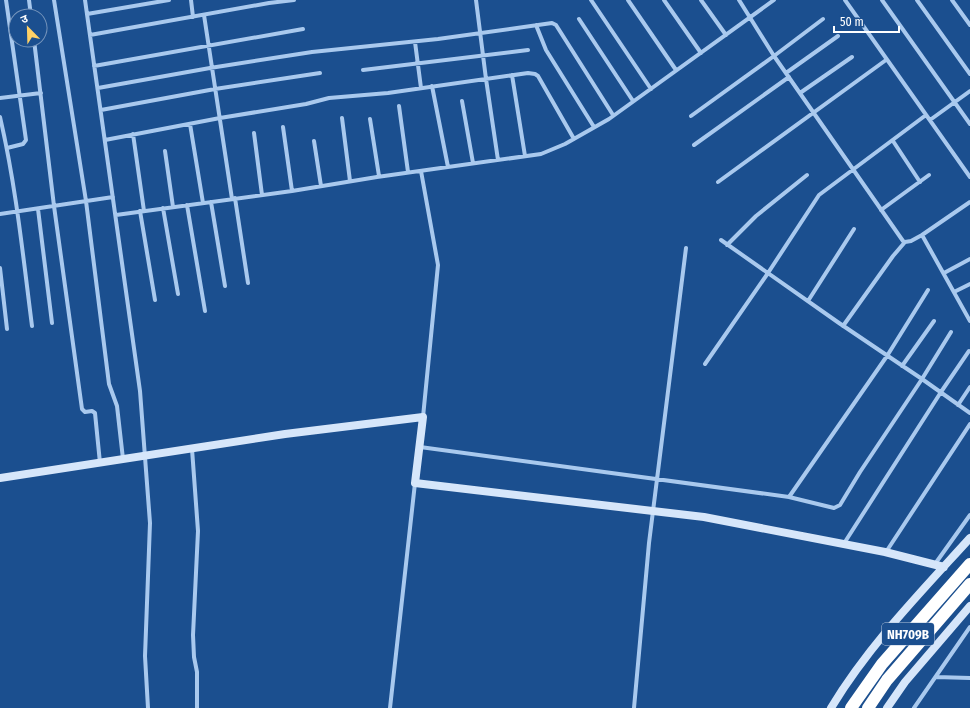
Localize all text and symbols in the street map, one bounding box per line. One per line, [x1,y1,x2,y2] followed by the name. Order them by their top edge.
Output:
[8,8,48,48] north arrow
[834,8,899,34] scale bar
[19,12,30,26] text: उ
[840,15,864,29] text: 50 m
[882,623,934,645] road number: NH709B

